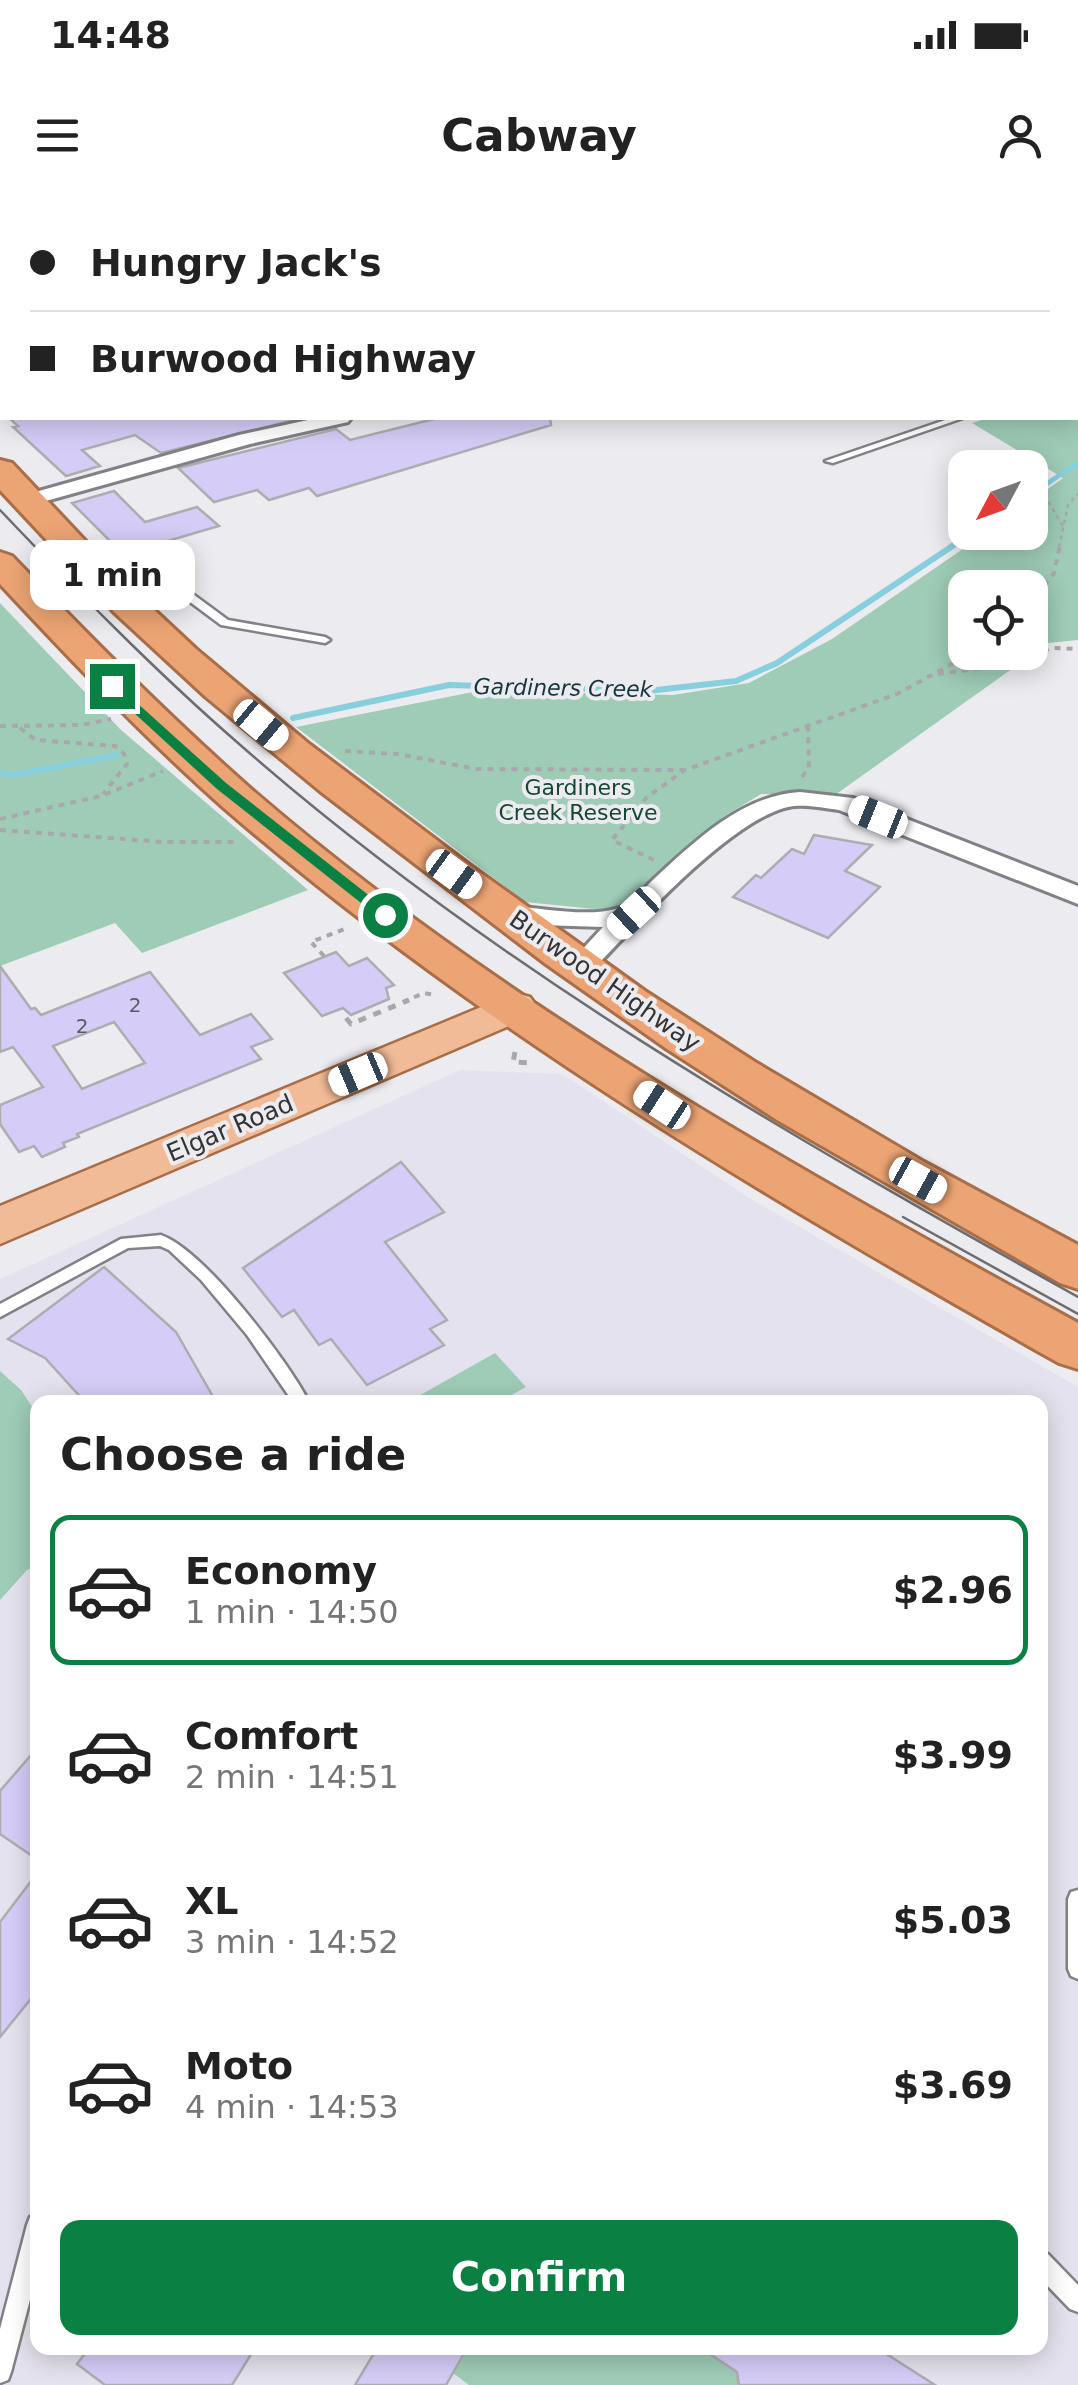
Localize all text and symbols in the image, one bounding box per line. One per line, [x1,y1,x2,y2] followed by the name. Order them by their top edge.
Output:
[50,13,171,57] text: 14:48
[30,108,85,163] icon: menu
[993,108,1048,163] icon: person
[441,109,637,162] text: Cabway
[90,241,382,285] text: Hungry Jack's
[90,337,476,381] text: Burwood Highway
[948,450,1048,550] north arrow
[948,450,1048,670] map controls
[29,541,194,611] callout: 1 min
[62,556,163,594] text: 1 min
[948,570,1048,670] button: locate
[90,664,135,709] route end
[473,674,654,702] water label: Gardiners Creek
[228,694,294,756] car
[498,775,658,825] park label: Gardiners Creek Reserve
[845,792,911,842] car
[421,844,487,904] car
[602,882,666,944] car
[363,893,408,938] route start
[504,904,706,1058] street label: Burwood Highway
[129,993,141,1017] house number: 2
[76,1014,88,1038] house number: 2
[325,1048,391,1100] car
[629,1076,695,1134] car
[162,1088,298,1168] street label: Elgar Road
[884,1152,952,1208] car
[60,1428,406,1481] text: Choose a ride
[65,1545,155,1635] icon: car
[185,1549,377,1593] text: Economy
[893,1568,1013,1612] text: $2.96
[185,1593,399,1631] text: 1 min · 14:50
[65,1710,155,1800] icon: car
[185,1714,358,1758] text: Comfort
[893,1733,1013,1777] text: $3.99
[185,1758,399,1796] text: 2 min · 14:51
[65,1875,155,1965] icon: car
[185,1879,239,1923] text: XL
[893,1898,1013,1942] text: $5.03
[185,1923,399,1961] text: 3 min · 14:52
[65,2040,155,2130] icon: car
[185,2044,293,2088] text: Moto
[893,2063,1013,2107] text: $3.69
[185,2088,399,2126] text: 4 min · 14:53
[60,2220,1018,2335] button: Confirm

